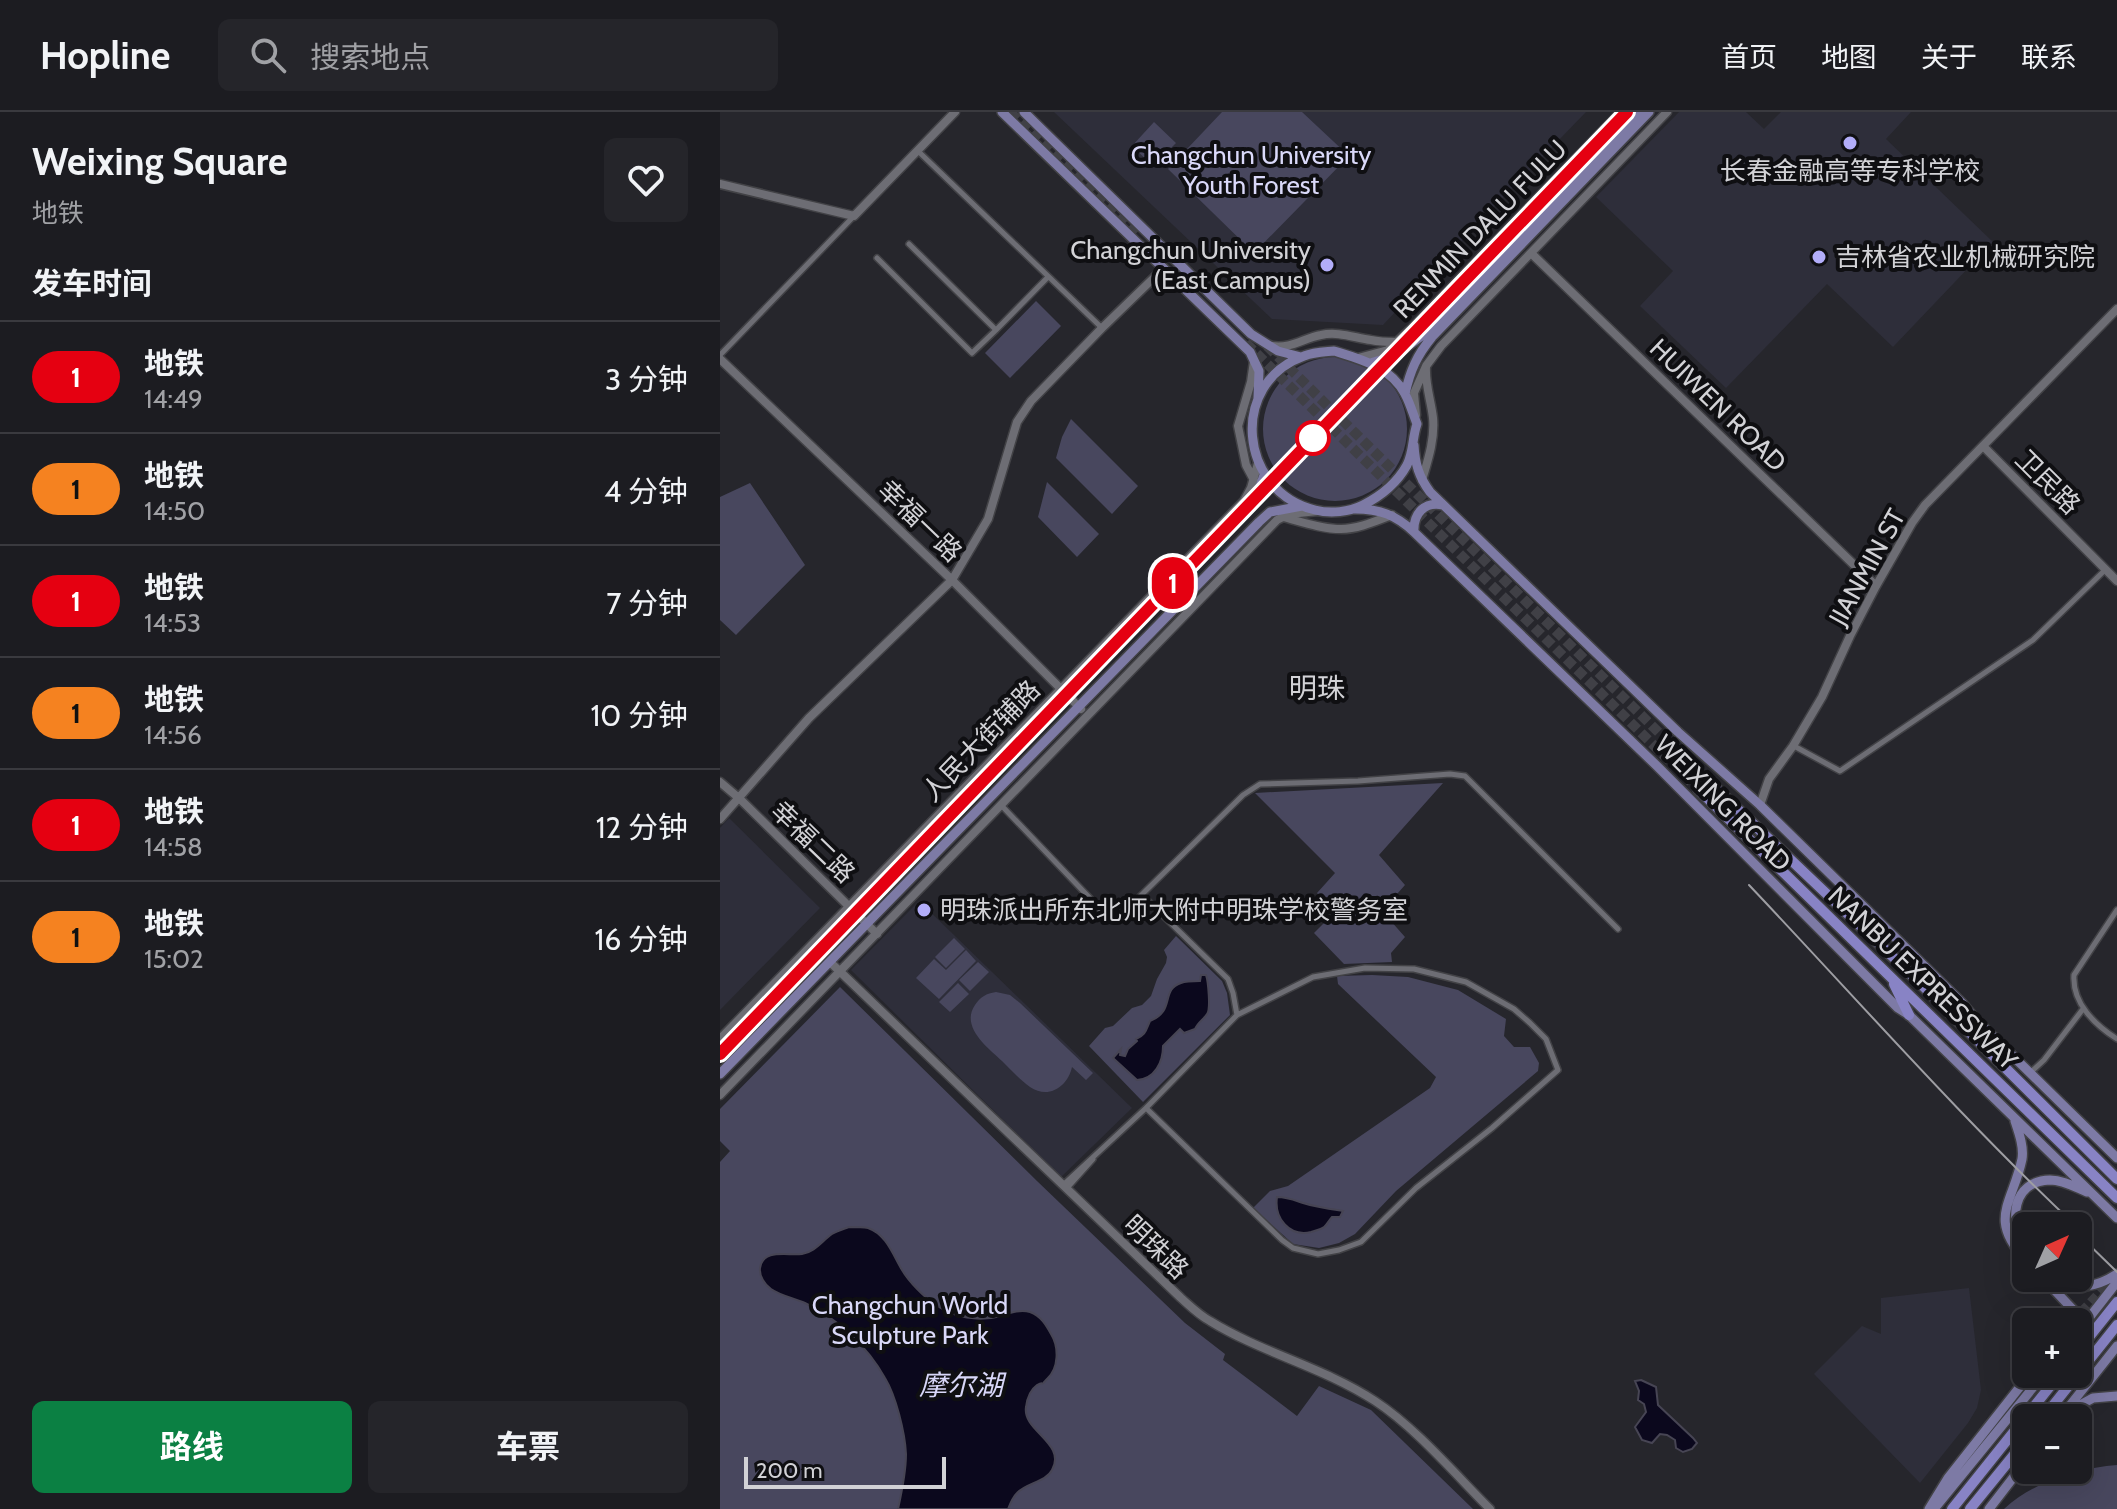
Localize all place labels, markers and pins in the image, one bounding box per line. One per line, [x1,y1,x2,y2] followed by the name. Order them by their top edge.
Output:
[1841,134,1859,152] marker: 长春金融高等专科学校
[1720,155,1980,187] place label: 长春金融高等专科学校
[1070,234,1311,296] place label: Changchun University (East Campus)
[1835,241,2095,273] place label: 吉林省农业机械研究院
[1810,248,1828,266] marker: 吉林省农业机械研究院
[1318,256,1336,274] marker: Changchun University (East Campus)
[1296,421,1330,455] unlabelled marker
[940,894,1408,926] place label: 明珠派出所东北师大附中明珠学校警务室
[915,901,933,919] marker: 明珠派出所东北师大附中明珠学校警务室

